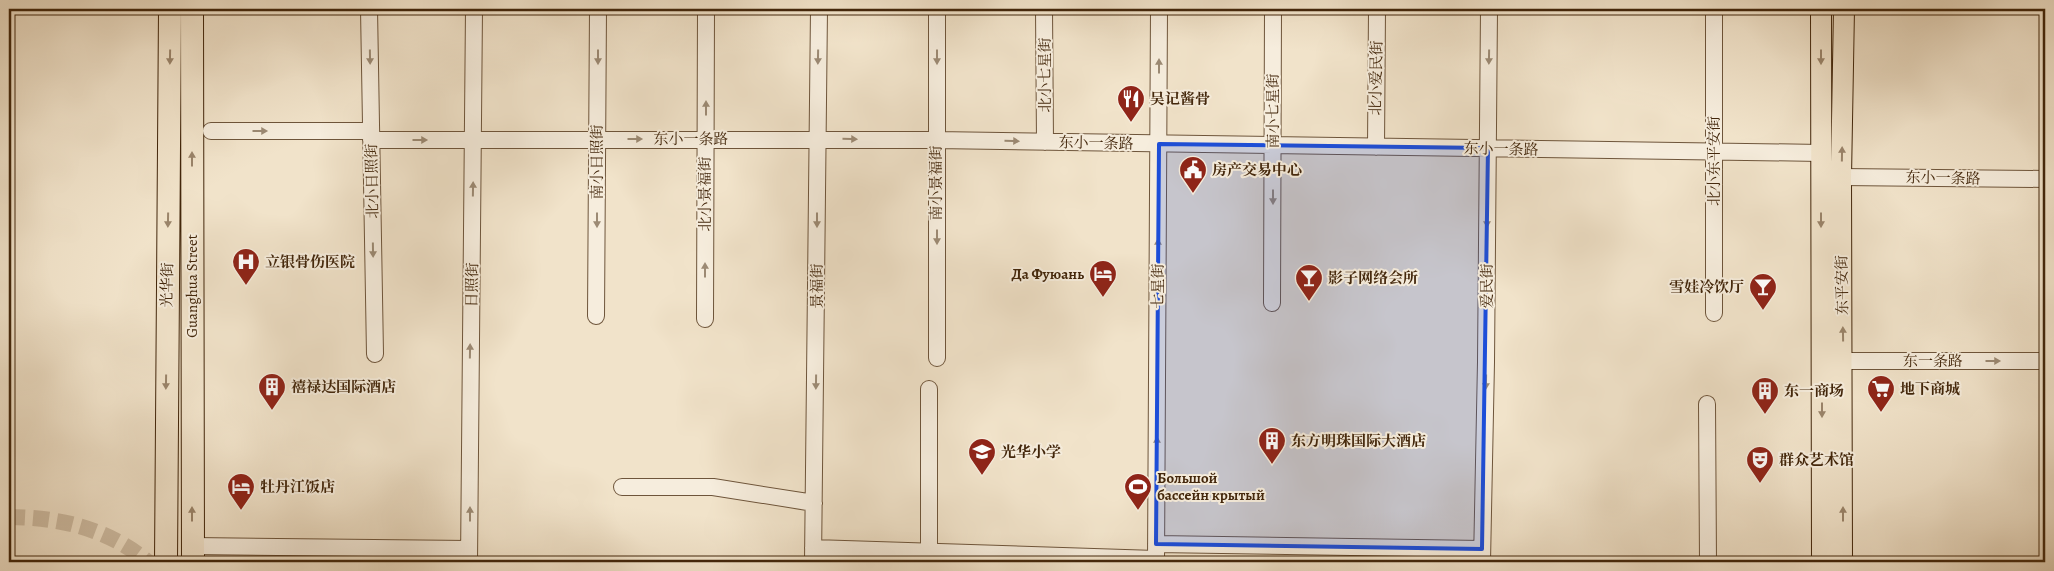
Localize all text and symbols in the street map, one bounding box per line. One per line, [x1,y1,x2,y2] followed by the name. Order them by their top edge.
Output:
[1035,37,1055,113] street label: 北小七星街
[1365,40,1387,116] street label: 北小爱民街
[165,50,173,66] one-way arrow
[366,50,374,66] one-way arrow
[594,50,602,66] one-way arrow
[814,50,822,66] one-way arrow
[933,50,941,66] one-way arrow
[1484,50,1492,66] one-way arrow
[1817,50,1825,66] one-way arrow
[1155,58,1163,74] one-way arrow
[1263,73,1283,149] street label: 南小七星街
[1116,84,1146,123] restaurant icon: 吴记酱骨
[1150,89,1210,109] place label: 吴记酱骨
[702,100,710,116] one-way arrow
[1704,116,1724,206] street label: 北小东平安街
[587,124,607,200] street label: 南小日照街
[252,127,268,135] one-way arrow
[653,129,729,149] street label: 东小一条路
[1058,132,1134,154] street label: 东小一条路
[627,135,643,143] one-way arrow
[412,136,428,144] one-way arrow
[842,136,858,144] one-way arrow
[1005,138,1021,146] one-way arrow
[1463,138,1539,160] street label: 东小一条路
[361,143,383,219] street label: 北小日照街
[926,145,946,221] street label: 南小景福街
[1838,145,1846,161] one-way arrow
[188,150,196,166] one-way arrow
[1178,155,1208,194] public building icon: 房产交易中心
[695,156,715,232] street label: 北小景福街
[1212,160,1302,180] place label: 房产交易中心
[1905,167,1981,189] street label: 东小一条路
[469,180,477,196] one-way arrow
[1268,190,1276,206] one-way arrow
[164,212,172,228] one-way arrow
[593,212,601,228] one-way arrow
[813,212,821,228] one-way arrow
[1483,212,1491,228] one-way arrow
[1817,212,1825,228] one-way arrow
[933,230,941,246] one-way arrow
[182,234,202,338] street label: Guanghua Street
[1154,238,1162,254] one-way arrow
[369,242,377,258] one-way arrow
[231,247,261,286] hospital icon: 立银骨伤医院
[265,252,355,272] place label: 立银骨伤医院
[1831,255,1853,315] street label: 东平安街
[1088,259,1118,298] hotel icon: Да Фуюань
[157,262,177,308] street label: 光华街
[462,262,482,308] street label: 日照街
[701,262,709,278] one-way arrow
[807,263,827,309] street label: 景福街
[1148,263,1168,309] street label: 七星街
[1294,263,1324,302] bar icon: 影子网络会所
[1477,263,1497,309] street label: 爱民街
[1011,264,1084,284] place label: Да Фуюань
[1328,268,1418,288] place label: 影子网络会所
[1748,272,1778,311] bar icon: 雪娃冷饮厅
[1669,277,1744,297] place label: 雪娃冷饮厅
[1839,325,1847,341] one-way arrow
[467,343,475,359] one-way arrow
[1903,351,1963,371] street label: 东一条路
[1985,357,2001,365] one-way arrow
[257,372,287,411] building icon: 禧禄达国际酒店
[1866,374,1896,413] supermarket icon: 地下商城
[162,375,170,391] one-way arrow
[812,375,820,391] one-way arrow
[1482,375,1490,391] one-way arrow
[1750,376,1780,415] building icon: 东一商场
[291,377,396,397] place label: 禧禄达国际酒店
[1900,379,1960,399] place label: 地下商城
[1784,381,1844,401] place label: 东一商场
[1818,402,1826,418] one-way arrow
[1257,426,1287,465] building icon: 东方明珠国际大酒店
[1291,431,1426,451] place label: 东方明珠国际大酒店
[1153,435,1161,451] one-way arrow
[967,437,997,476] school or university icon: 光华小学
[1001,442,1061,462] place label: 光华小学
[1745,445,1775,484] theatre icon: 群众艺术馆
[1779,450,1854,470] place label: 群众艺术馆
[1157,468,1265,505] place label: Большой бассейн крытый
[226,472,256,511] hotel icon: 牡丹江饭店
[1123,472,1153,511] sports icon: Большой бассейн крытый
[260,477,335,497] place label: 牡丹江饭店
[188,505,196,521] one-way arrow
[466,505,474,521] one-way arrow
[1839,505,1847,521] one-way arrow

